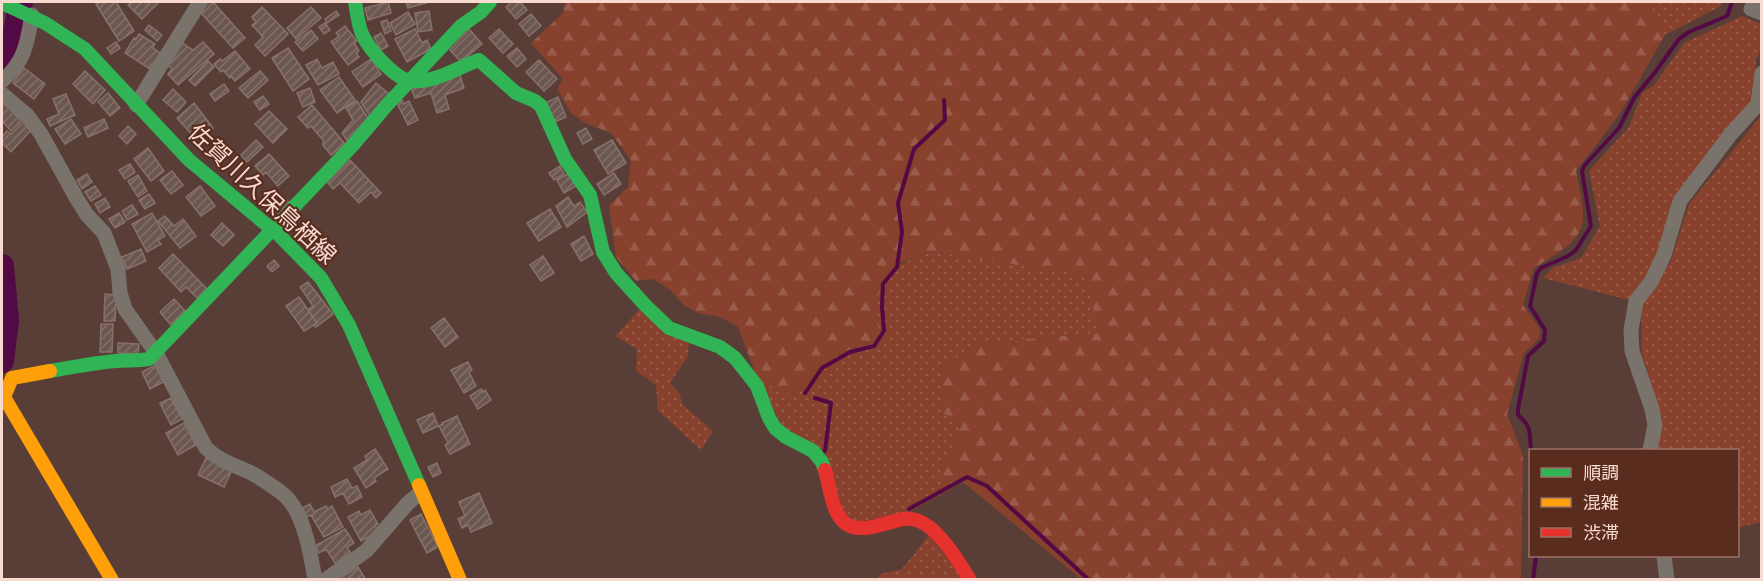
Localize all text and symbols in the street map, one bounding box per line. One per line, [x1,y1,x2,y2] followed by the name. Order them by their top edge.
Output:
[183,119,341,269] street label: 佐賀川久保鳥栖線
[1529,449,1739,557] legend
[1583,465,1619,483] text: 順調
[1583,493,1619,513] text: 混雑
[1583,524,1619,543] text: 渋滞

